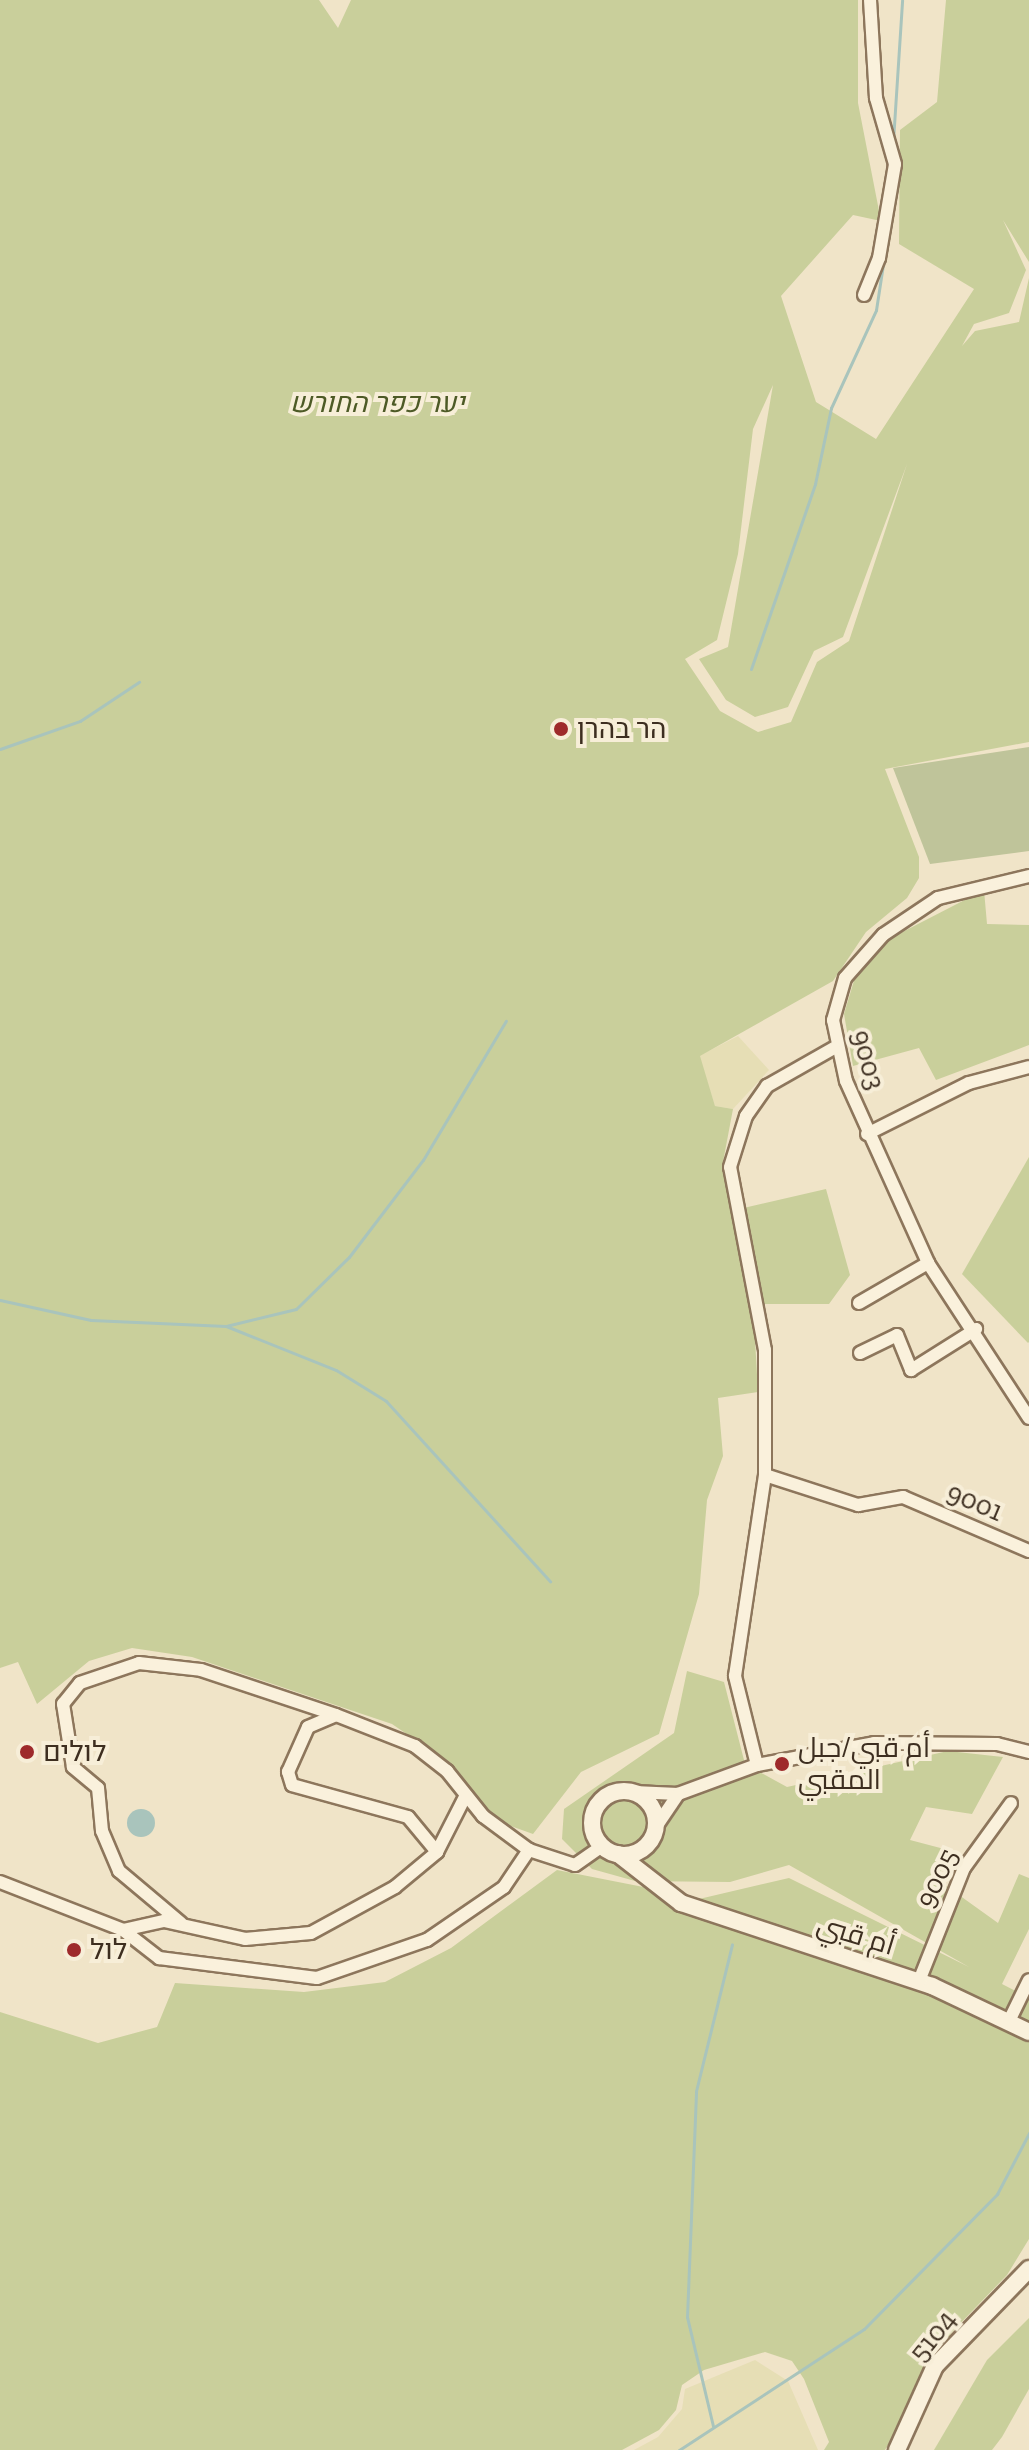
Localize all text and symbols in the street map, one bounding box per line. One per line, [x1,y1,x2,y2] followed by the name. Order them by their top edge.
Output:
[290,386,464,420] park label: יער כפר החורש
[577,712,667,746] place label: הר בהרן
[552,720,570,738] marker: הר בהרן
[844,1026,892,1094] street label: 9003
[942,1475,1008,1529] street label: 9001
[798,1731,930,1797] place label: أم قبي/جبل المقبي
[43,1735,106,1769] place label: לולים
[18,1743,36,1761] marker: לולים
[773,1755,791,1773] marker: أم قبي/جبل المقبي
[908,1843,966,1913] street label: 9005
[813,1907,899,1963] street label: أم قبي
[90,1933,127,1967] place label: לול
[65,1941,83,1959] marker: לול
[902,2304,964,2368] street label: 5104

